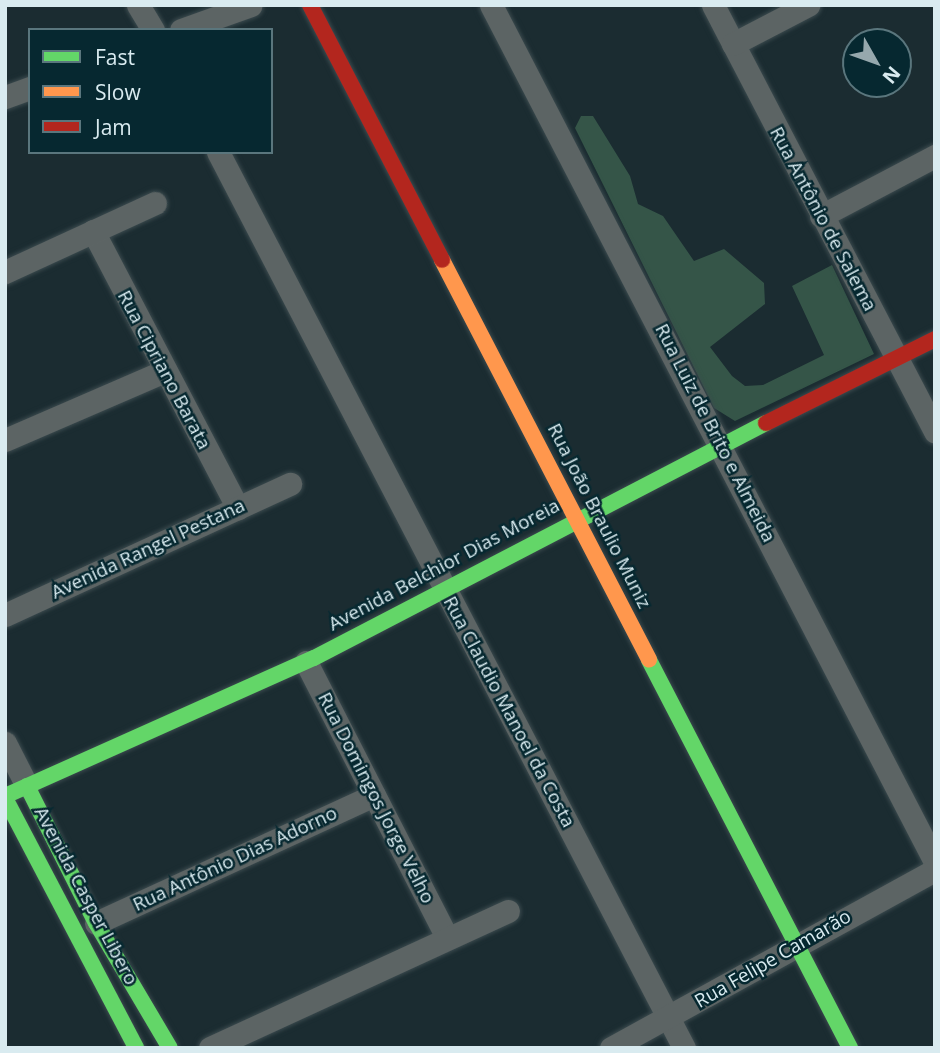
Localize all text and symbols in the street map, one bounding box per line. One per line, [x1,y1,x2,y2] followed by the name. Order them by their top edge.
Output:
[28,28,273,154] legend
[842,28,912,98] north arrow
[95,43,135,71] text: Fast
[877,61,906,89] text: N
[95,78,141,106] text: Slow
[95,113,132,141] text: Jam
[765,123,881,315] street label: Rua Antônio de Salema
[112,287,216,453] street label: Rua Cipriano Barata
[650,320,780,546] street label: Rua Luiz de Brito e Almeida
[542,420,656,612] street label: Rua João Braulio Muniz
[48,494,248,604] street label: Avenida Rangel Pestana
[324,494,564,636] street label: Avenida Belchior Dias Moreia
[438,592,580,832] street label: Rua Claudio Manoel da Costa
[313,689,439,907] street label: Rua Domingos Jorge Velho
[129,802,341,916] street label: Rua Antônio Dias Adorno
[29,803,143,989] street label: Avenida Casper Libero
[691,905,855,1013] street label: Rua Felipe Camarão

